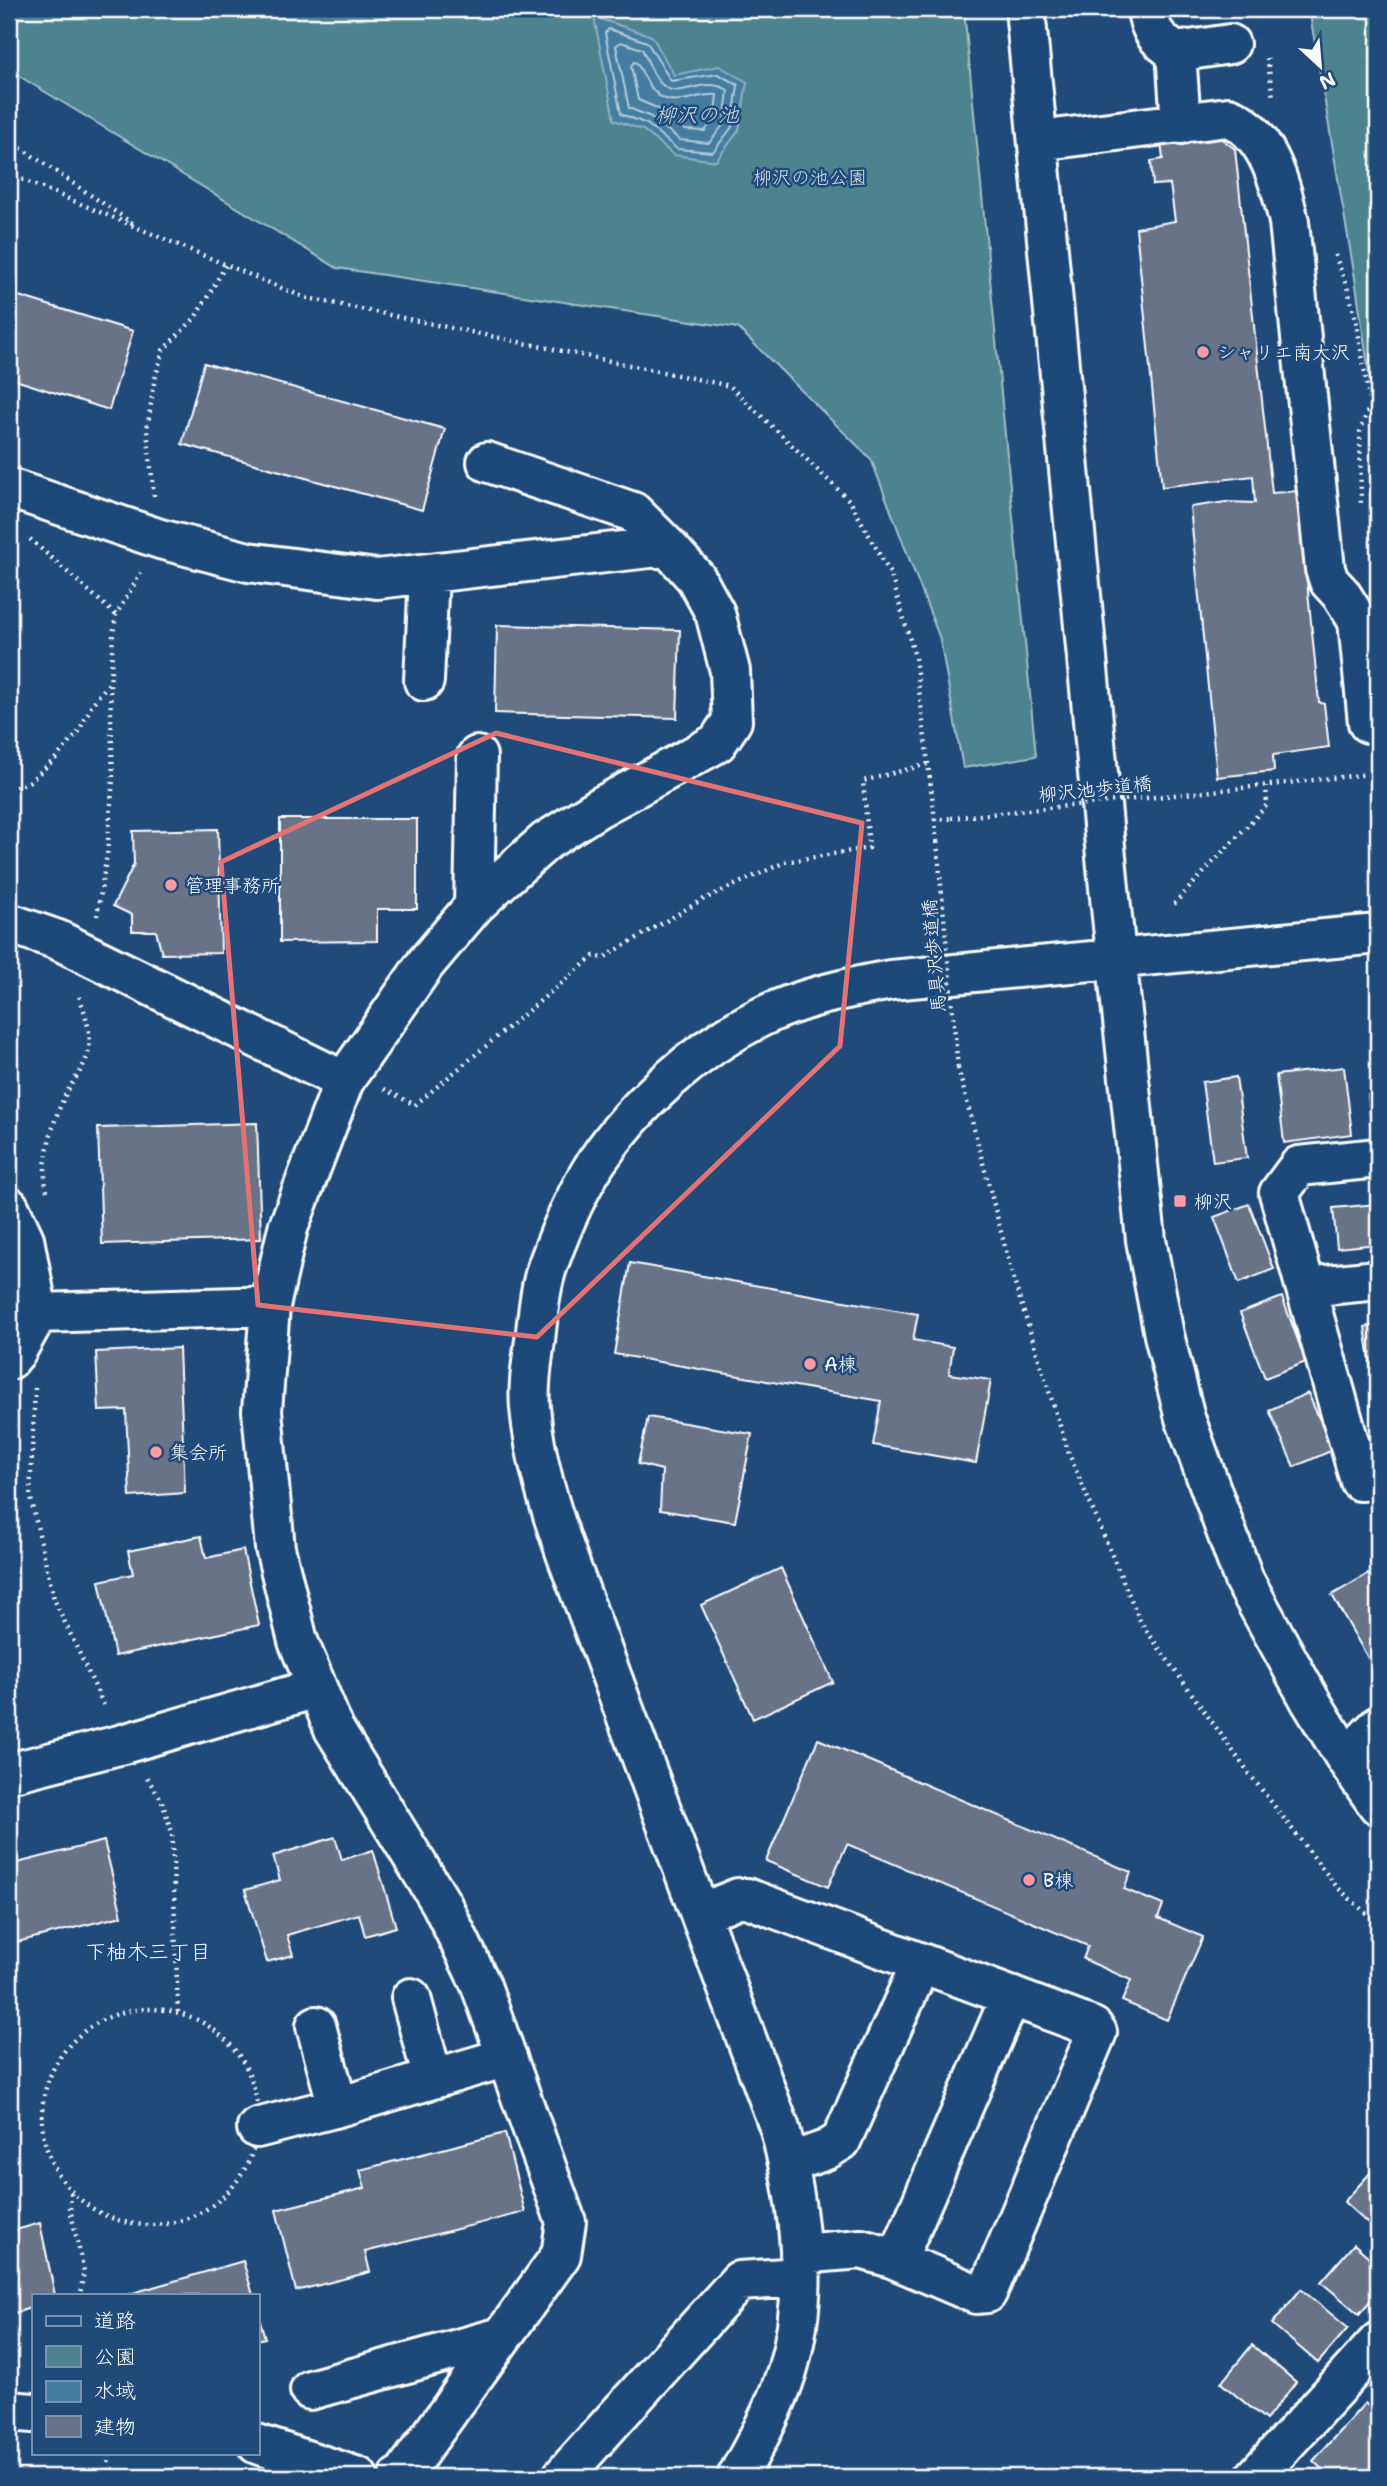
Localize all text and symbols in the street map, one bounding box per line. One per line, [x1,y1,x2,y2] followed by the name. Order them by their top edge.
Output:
[1286,32,1356,102] north arrow
[1315,66,1339,95] text: N
[655,101,740,129] water label: 柳沢の池
[753,165,867,190] park label: 柳沢の池公園
[1217,340,1350,365] place label: シャリエ南大沢
[1195,344,1211,360] marker: シャリエ南大沢
[1037,771,1153,807] street label: 柳沢池歩道橋
[185,873,280,898] place label: 管理事務所
[163,877,179,893] marker: 管理事務所
[917,898,951,1014] street label: 馬具沢歩道橋
[1194,1189,1232,1214] place label: 柳沢
[1172,1193,1188,1209] marker: 柳沢
[824,1352,857,1377] place label: A棟
[802,1356,818,1372] marker: A棟
[170,1440,227,1465] place label: 集会所
[148,1444,164,1460] marker: 集会所
[1043,1868,1073,1893] place label: B棟
[1021,1872,1037,1888] marker: B棟
[85,1938,211,1966] district label: 下柚木三丁目
[32,2294,259,2454] legend
[94,2307,136,2335] text: 道路
[94,2343,136,2371] text: 公園
[94,2377,136,2405] text: 水域
[94,2413,136,2441] text: 建物

